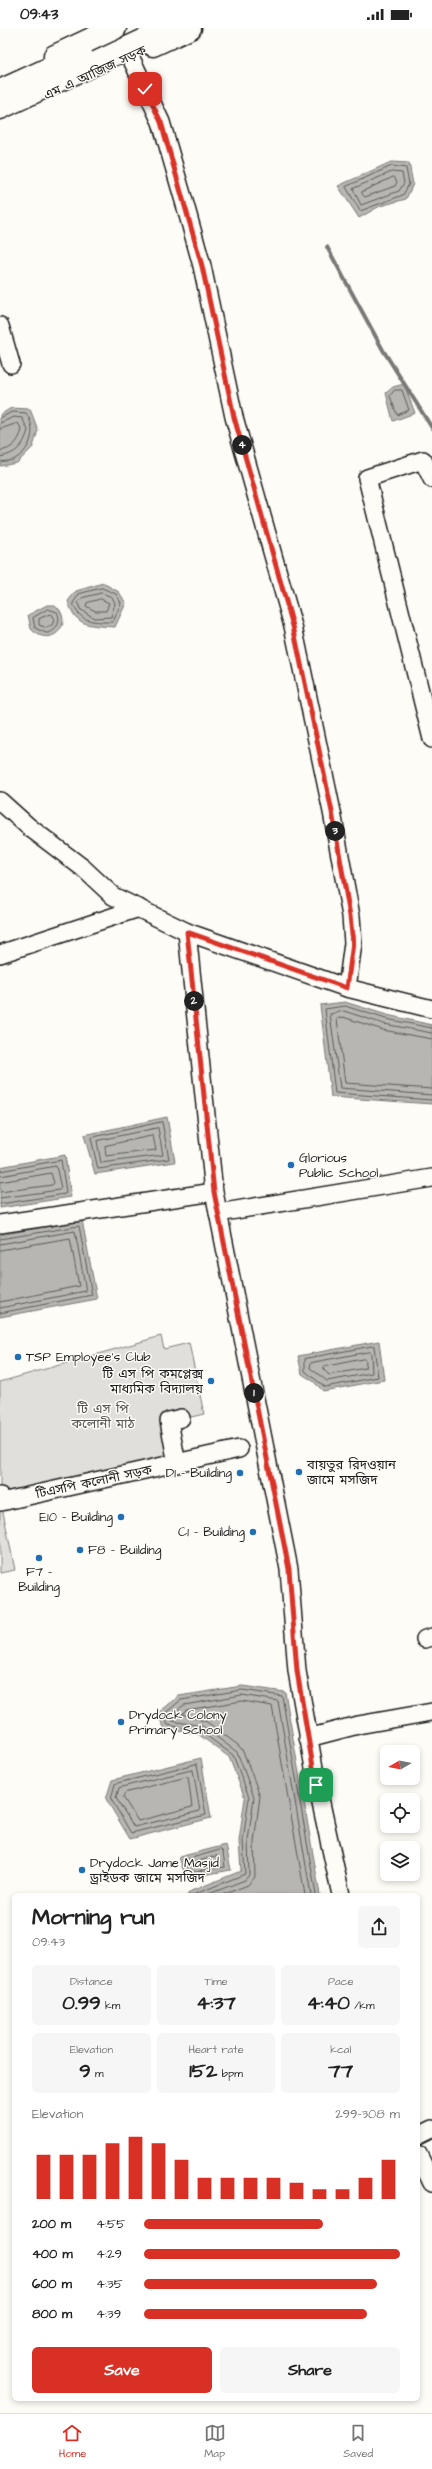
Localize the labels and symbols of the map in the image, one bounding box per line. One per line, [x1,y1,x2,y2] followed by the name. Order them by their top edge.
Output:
[41,41,150,105] street label: এম এ আজিজ সড়ক
[128,72,162,106] pin
[232,435,252,455] pin: 4
[325,821,345,841] pin: 3
[184,991,204,1011] pin: 2
[299,1149,378,1182] place label: Glorious Public School
[286,1160,296,1170] marker: Glorious Public School
[26,1348,151,1367] place label: TSP Employee's Club
[13,1352,23,1362] marker: TSP Employee's Club
[102,1365,204,1398] place label: টি এস পি কমপ্লেক্স মাধ্যমিক বিদ্যালয়
[206,1376,216,1386] marker: টি এস পি কমপ্লেক্স মাধ্যমিক বিদ্যালয়
[244,1383,264,1403] pin: 1
[70,1400,136,1433] park label: টি এস পি কলোনী মাঠ
[306,1456,396,1489] place label: বায়তুর রিদওয়ান জামে মসজিদ
[33,1461,154,1503] street label: টিএসপি কলোনী সড়ক
[166,1464,232,1483] place label: D1 - Building
[294,1467,304,1477] marker: বায়তুর রিদওয়ান জামে মসজিদ
[235,1468,245,1478] marker: D1 - Building
[39,1508,113,1527] place label: E10 - Building
[116,1512,126,1522] marker: E10 - Building
[178,1523,245,1542] place label: C1 - Building
[248,1527,258,1537] marker: C1 - Building
[88,1541,162,1560] place label: F8 - Building
[75,1545,85,1555] marker: F8 - Building
[34,1553,44,1563] marker: F7 - Building
[18,1563,60,1597] place label: F7 - Building
[129,1706,227,1740] place label: Drydock Colony Primary School
[116,1717,126,1727] marker: Drydock Colony Primary School
[380,1745,420,1785] north arrow
[299,1768,333,1802] pin
[89,1854,219,1887] place label: Drydock Jame Masjid ড্রাইডক জামে মসজিদ
[77,1865,87,1875] marker: Drydock Jame Masjid ড্রাইডক জামে মসজিদ

